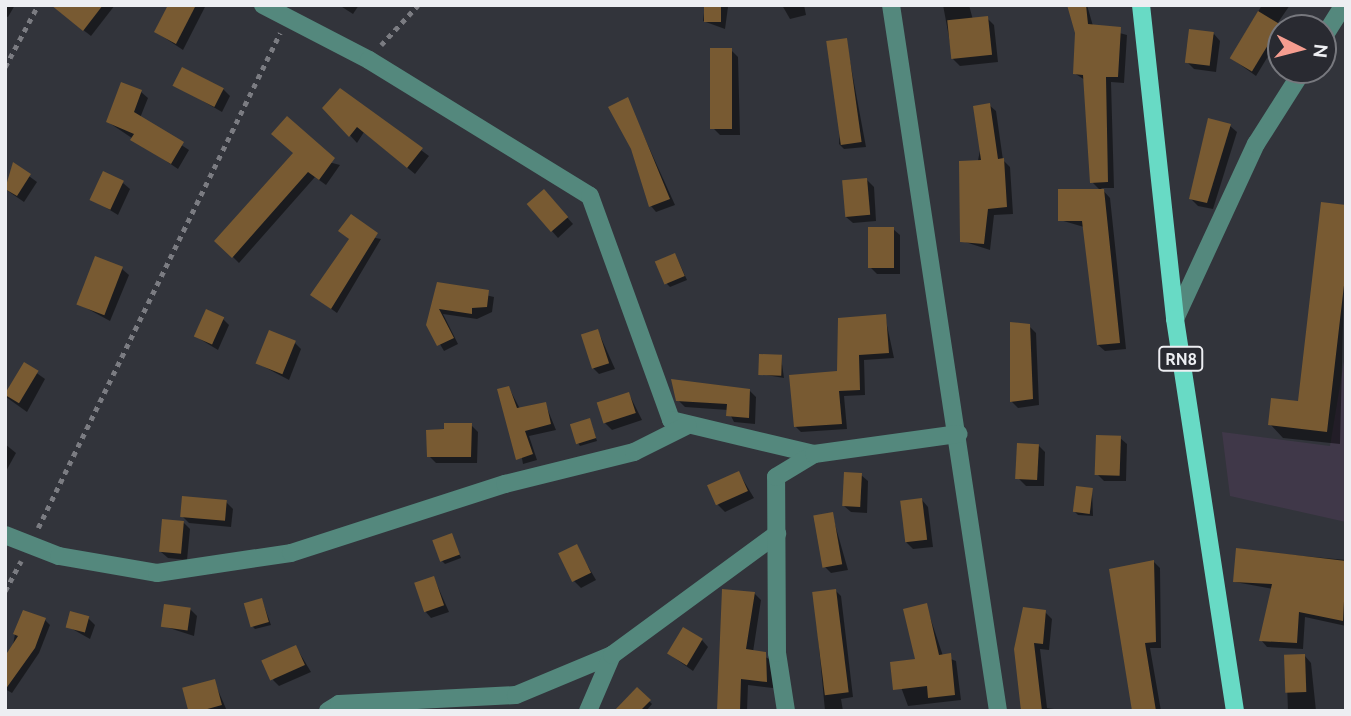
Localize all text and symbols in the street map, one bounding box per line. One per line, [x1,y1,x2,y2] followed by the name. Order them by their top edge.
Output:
[1267,14,1337,84] north arrow
[1309,43,1333,59] text: N
[1158,346,1204,372] road number: RN8

